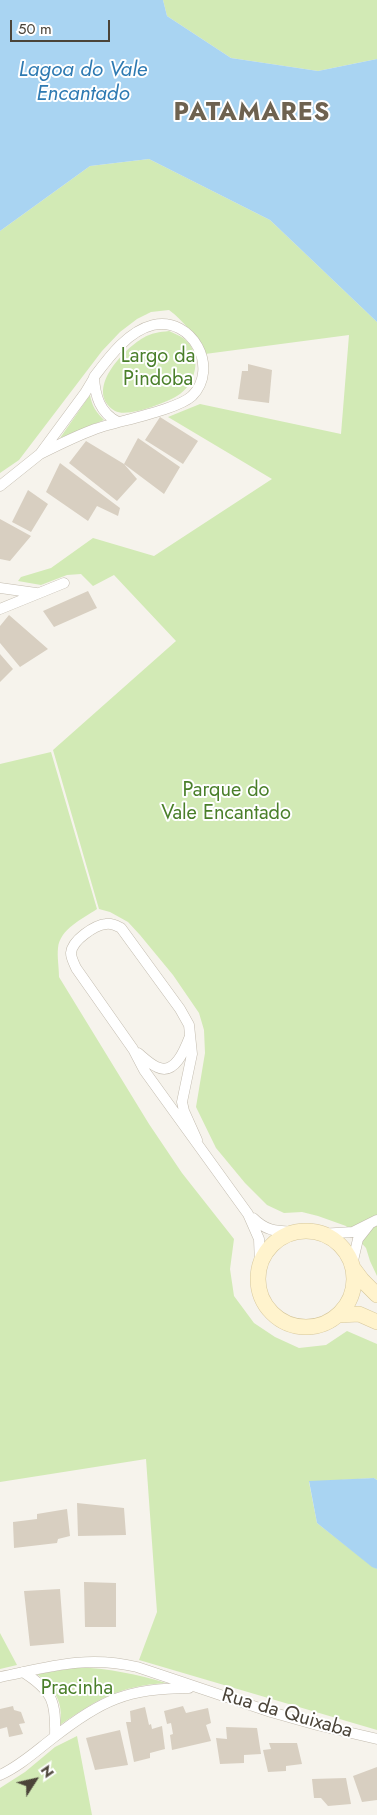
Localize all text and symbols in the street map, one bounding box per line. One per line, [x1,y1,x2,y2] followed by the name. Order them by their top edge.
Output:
[12,10,112,42] scale bar
[18,18,52,40] text: 50 m
[19,58,147,108] water label: Lagoa do Vale Encantado
[172,99,332,129] district label: PATAMARES
[121,345,195,392] park label: Largo da Pindoba
[161,779,291,826] park label: Parque do Vale Encantado
[41,1677,113,1701] park label: Pracinha
[219,1684,355,1744] street label: Rua da Quixaba
[10,1755,60,1805] north arrow
[36,1761,59,1782] text: N

